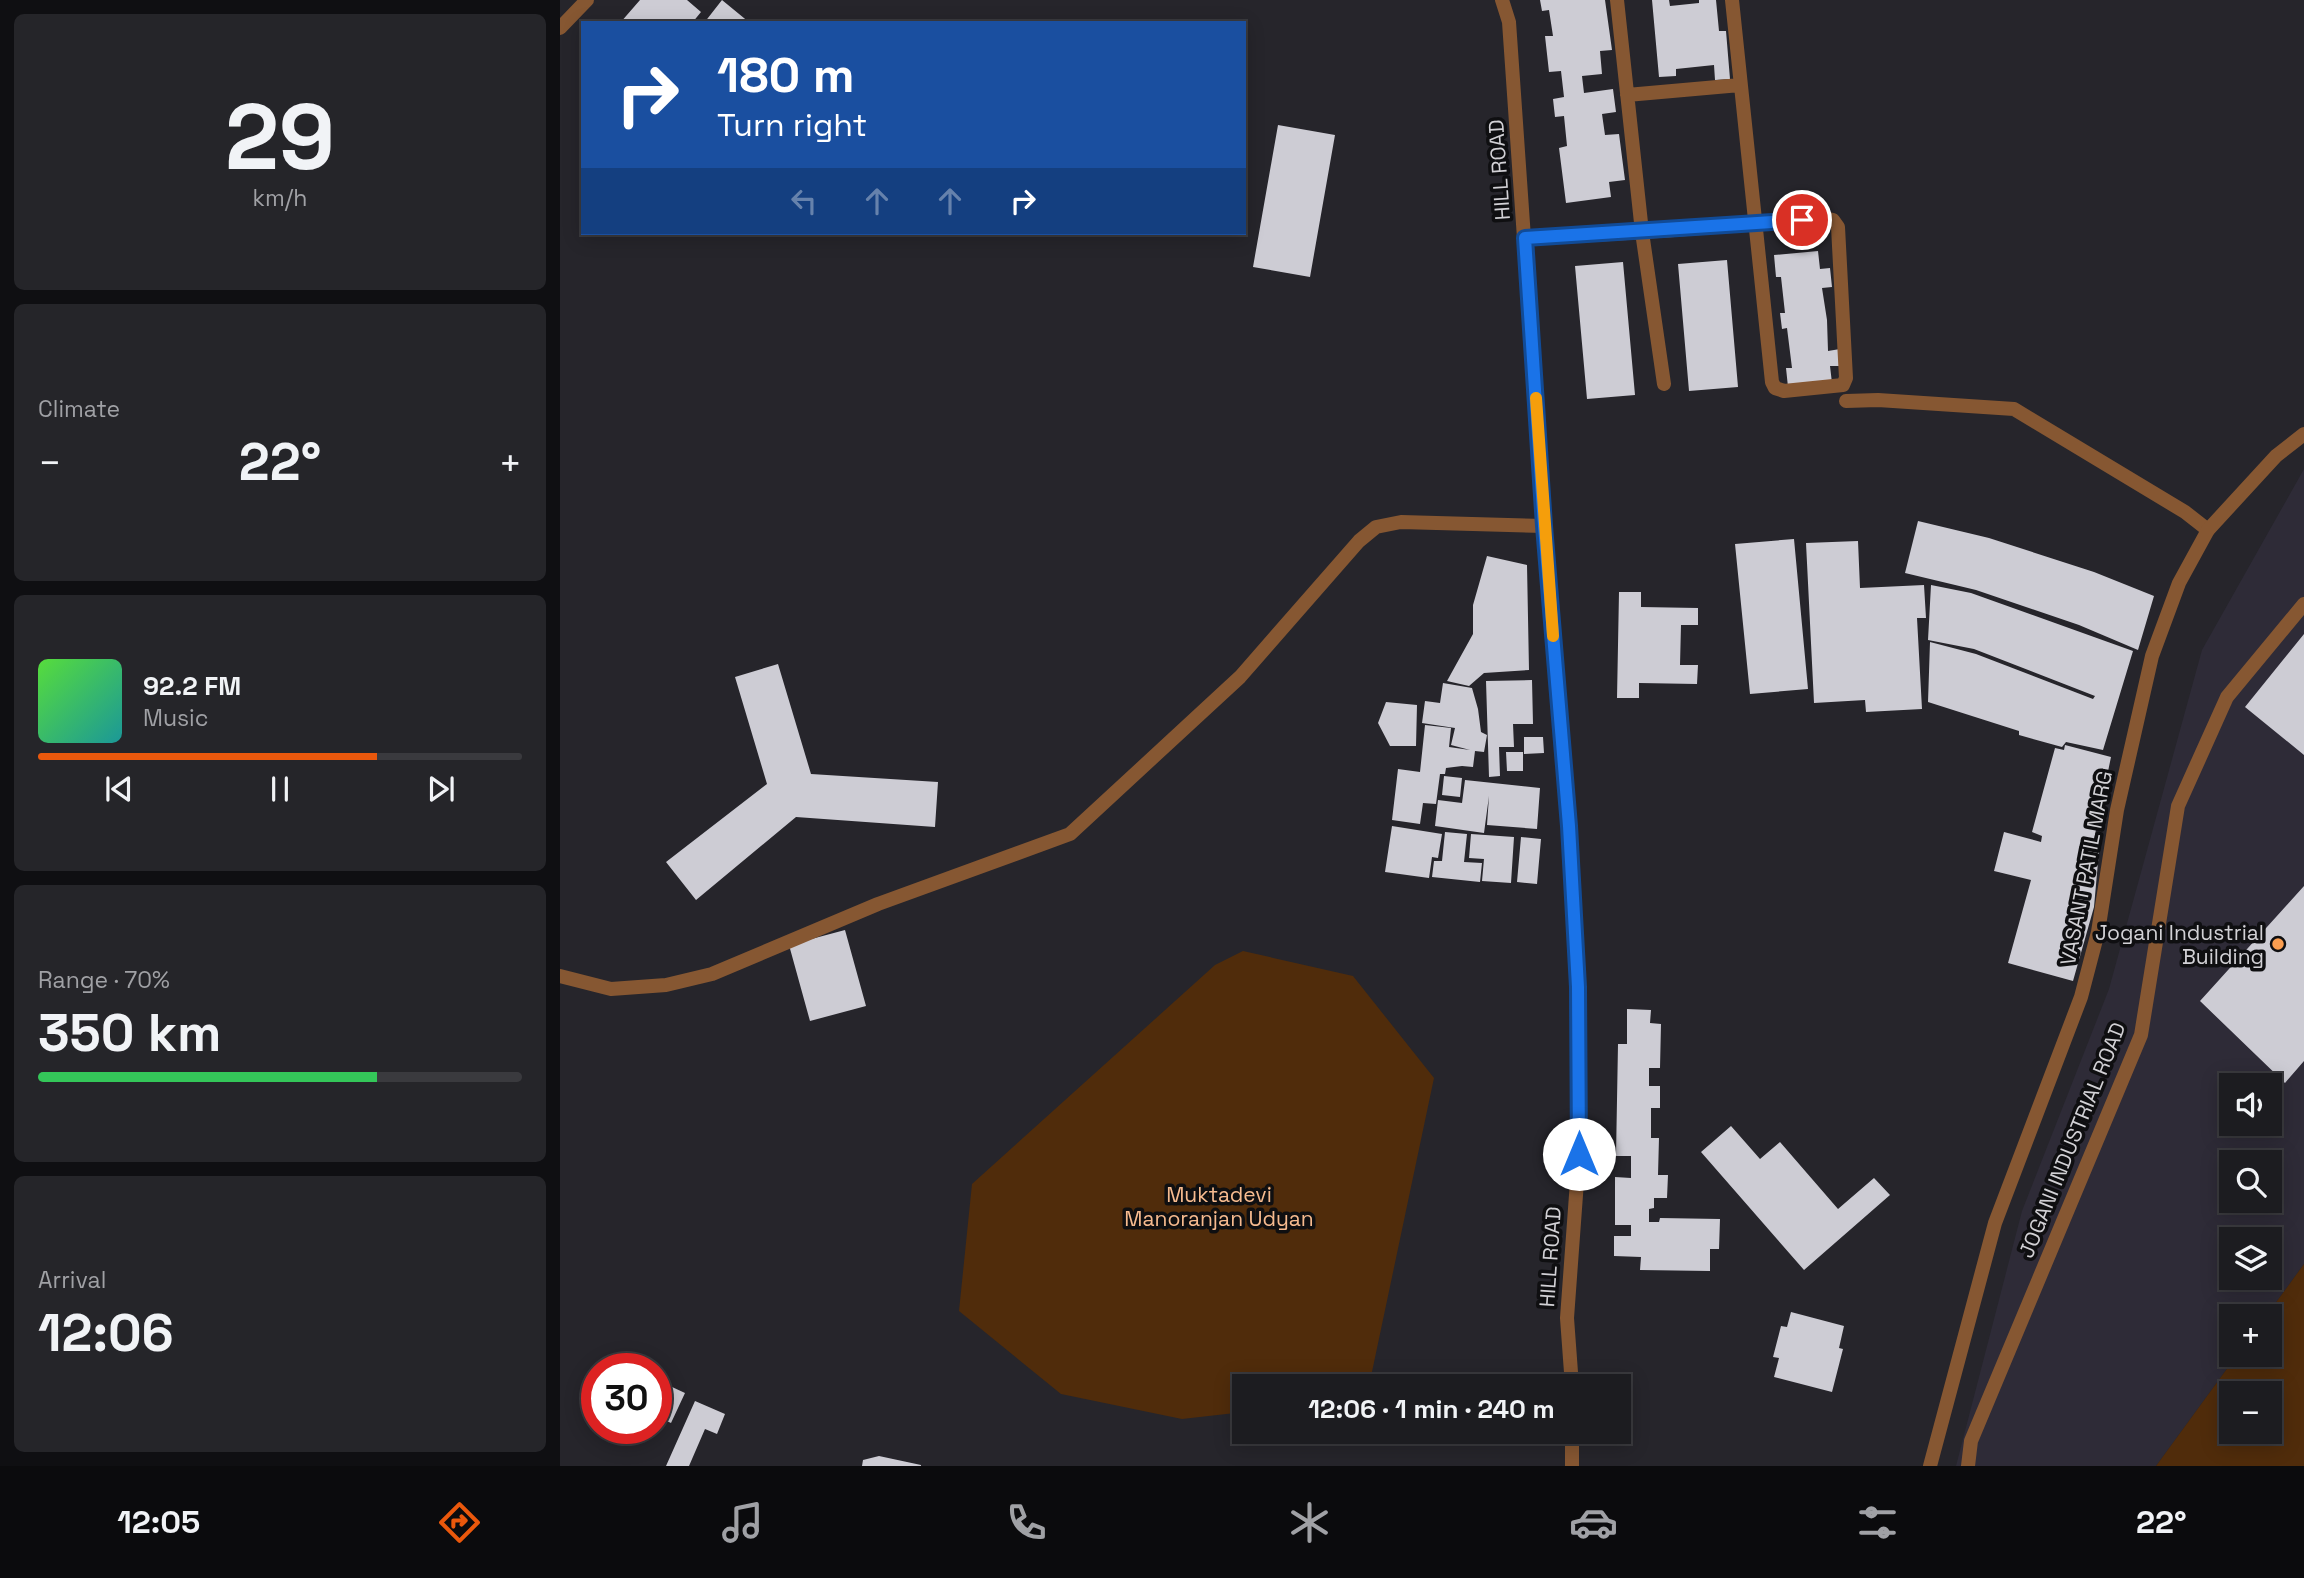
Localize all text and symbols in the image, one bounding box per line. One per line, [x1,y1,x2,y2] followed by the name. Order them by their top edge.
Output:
[717,44,855,106] text: 180 m
[602,49,693,140] icon: right
[225,79,335,196] text: 29
[717,105,867,145] text: Turn right
[1482,119,1516,221] street label: HILL ROAD
[785,182,823,220] icon: left
[858,182,896,220] icon: ahead
[931,182,969,220] icon: ahead
[1004,182,1042,220] icon: right
[253,183,307,213] text: km/h
[1772,190,1832,250] pin
[1783,201,1821,239] icon: arrive
[38,394,120,424] text: Climate
[239,429,321,495] text: 22°
[38,439,62,487] text: −
[498,439,522,487] text: +
[143,669,241,703] text: 92.2 FM
[143,703,208,733] text: Music
[2054,768,2118,968] street label: VASANT PATIL MARG
[100,770,138,808] icon: previous
[261,770,299,808] icon: pause
[422,770,460,808] icon: next
[2095,919,2264,970] place label: Jogani Industrial Building
[2270,936,2286,952] marker: Jogani Industrial Building
[38,965,170,995] text: Range · 70%
[38,1000,221,1066] text: 350 km
[2012,1018,2132,1262] street label: JOGANI INDUSTRIAL ROAD
[2219,1073,2282,1444] map controls
[2219,1073,2282,1136] button: sound
[1542,1117,1616,1191] position arrow
[2219,1150,2282,1213] button: search
[1124,1181,1314,1232] park label: Muktadevi Manoranjan Udyan
[1533,1206,1567,1308] street label: HILL ROAD
[2219,1227,2282,1290] button: layers
[38,1265,106,1295] text: Arrival
[38,1300,174,1366] text: 12:06
[2219,1304,2282,1367] button: +
[581,1353,672,1444] speed limit sign: 30
[2219,1381,2282,1444] button: −
[1308,1392,1555,1426] text: 12:06 · 1 min · 240 m
[435,1498,484,1547] icon: directions
[718,1498,767,1547] icon: music
[1002,1498,1051,1547] icon: phone
[1285,1498,1334,1547] icon: climate
[1569,1498,1618,1547] icon: car
[1853,1498,1902,1547] icon: filters
[117,1502,200,1542] text: 12:05
[2136,1502,2187,1542] text: 22°

